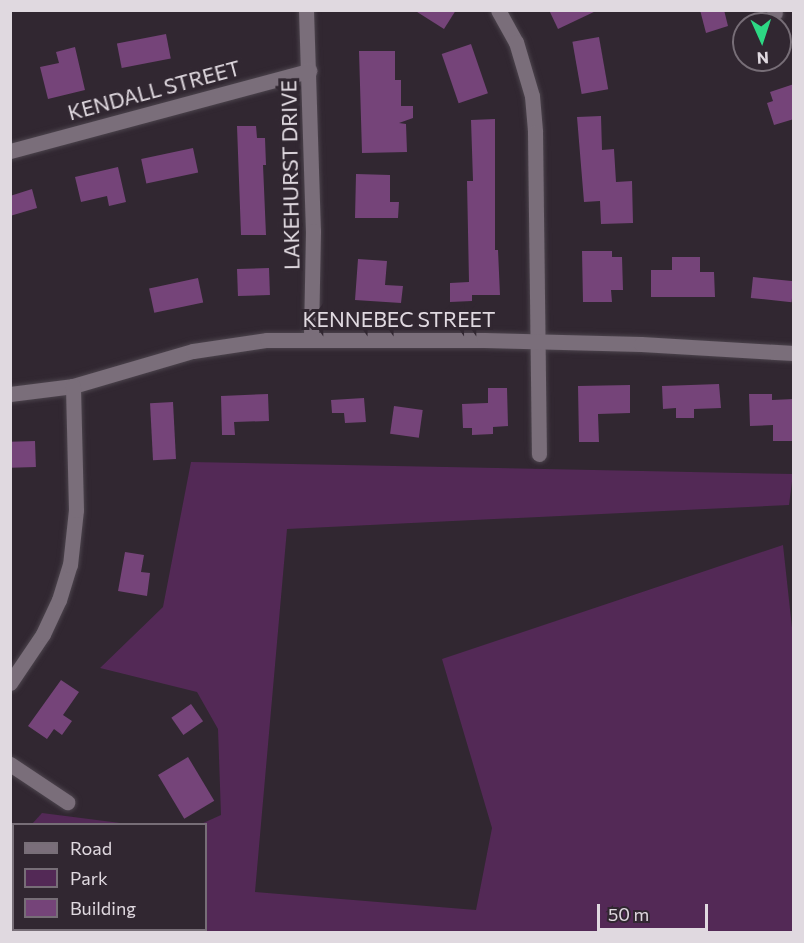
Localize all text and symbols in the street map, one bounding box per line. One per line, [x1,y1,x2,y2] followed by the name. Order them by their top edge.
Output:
[732,12,792,72] north arrow
[756,49,769,68] text: N
[65,55,243,125] street label: KENDALL STREET
[276,80,304,270] street label: LAKEHURST DRIVE
[302,306,496,332] street label: KENNEBEC STREET
[12,823,207,931] legend
[70,837,112,859] text: Road
[70,867,108,889] text: Park
[600,892,711,930] scale bar
[70,897,136,919] text: Building
[608,903,649,925] text: 50 m

